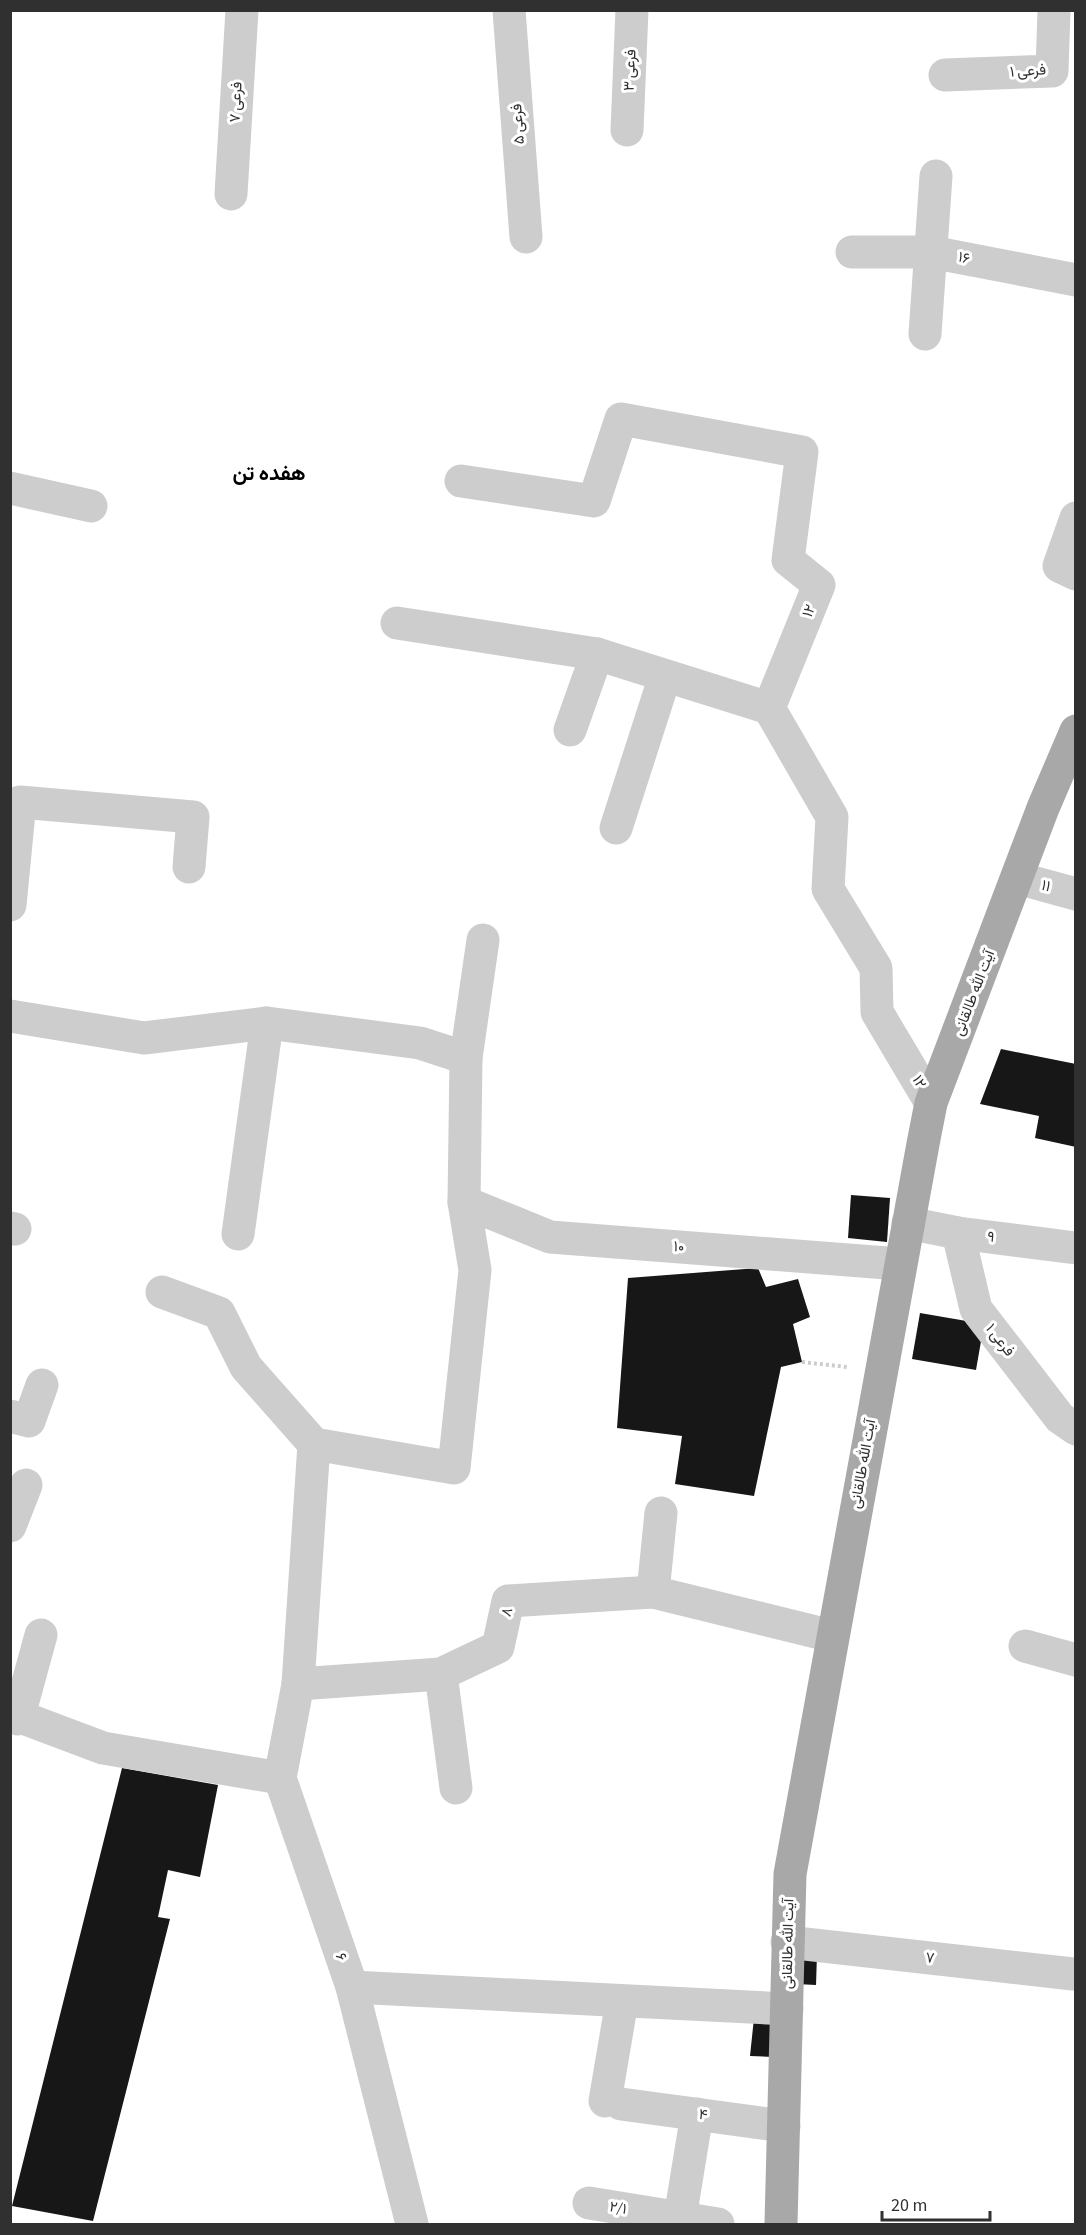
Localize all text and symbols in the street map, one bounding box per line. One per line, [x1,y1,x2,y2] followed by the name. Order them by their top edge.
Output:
[618,48,642,91] street label: فرعی ۳
[1009,59,1047,83] street label: فرعی ۱
[224,81,248,123] street label: فرعی ۷
[506,103,530,145] street label: فرعی ۵
[956,247,972,269] street label: ۱۶
[232,458,306,488] district label: هفده تن
[797,601,821,621] street label: ۱۲
[1039,875,1053,897] street label: ۱۱
[948,946,1001,1039] street label: آیت الله طالقانی
[907,1071,931,1093] street label: ۱۲
[986,1226,996,1248] street label: ۹
[673,1236,685,1258] street label: ۱۰
[981,1319,1020,1361] street label: فرعی ۱
[845,1416,881,1510] street label: آیت الله طالقانی
[496,1605,518,1619] street label: ۸
[777,1897,799,1989] street label: آیت الله طالقانی
[925,1947,936,1969] street label: ۷
[330,1950,352,1964] street label: ۶
[697,2104,709,2126] street label: ۴
[882,2184,990,2222] scale bar
[891,2193,927,2218] text: 20 m
[608,2196,628,2220] street label: ۲/۱

